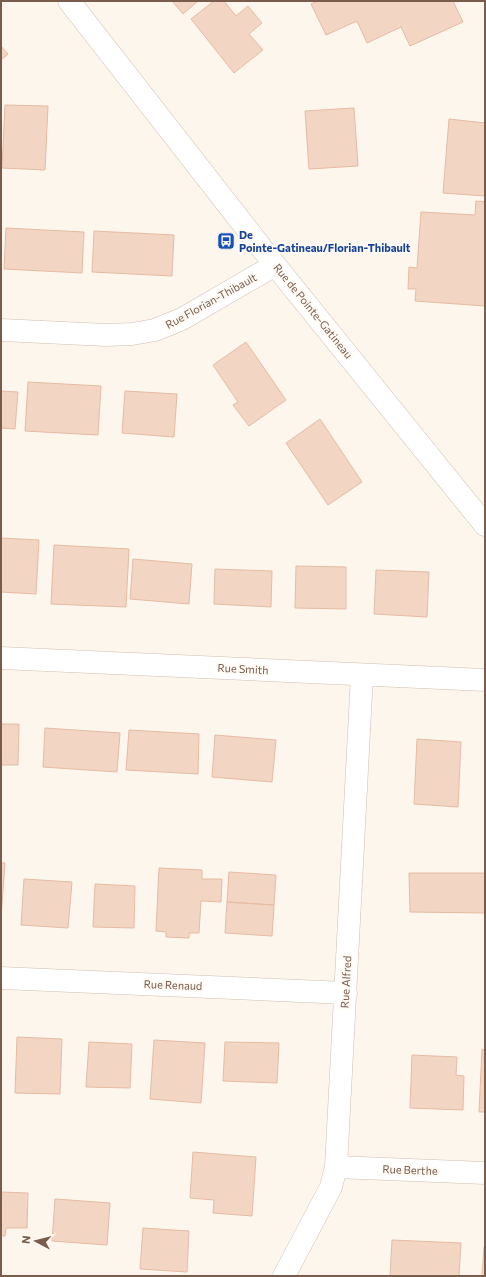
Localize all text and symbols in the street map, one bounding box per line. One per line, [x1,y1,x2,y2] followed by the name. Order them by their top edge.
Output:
[239,228,411,254] place label: De Pointe-Gatineau/Florian-Thibault
[216,231,236,251] bus stop icon: De Pointe-Gatineau/Florian-Thibault
[271,261,356,361] street label: Rue de Pointe-Gatineau
[163,270,259,331] street label: Rue Florian-Thibault
[217,661,269,676] street label: Rue Smith
[338,955,353,1009] street label: Rue Alfred
[143,977,203,992] street label: Rue Renaud
[382,1162,438,1177] street label: Rue Berthe
[16,1221,56,1261] north arrow
[19,1235,33,1245] text: N

